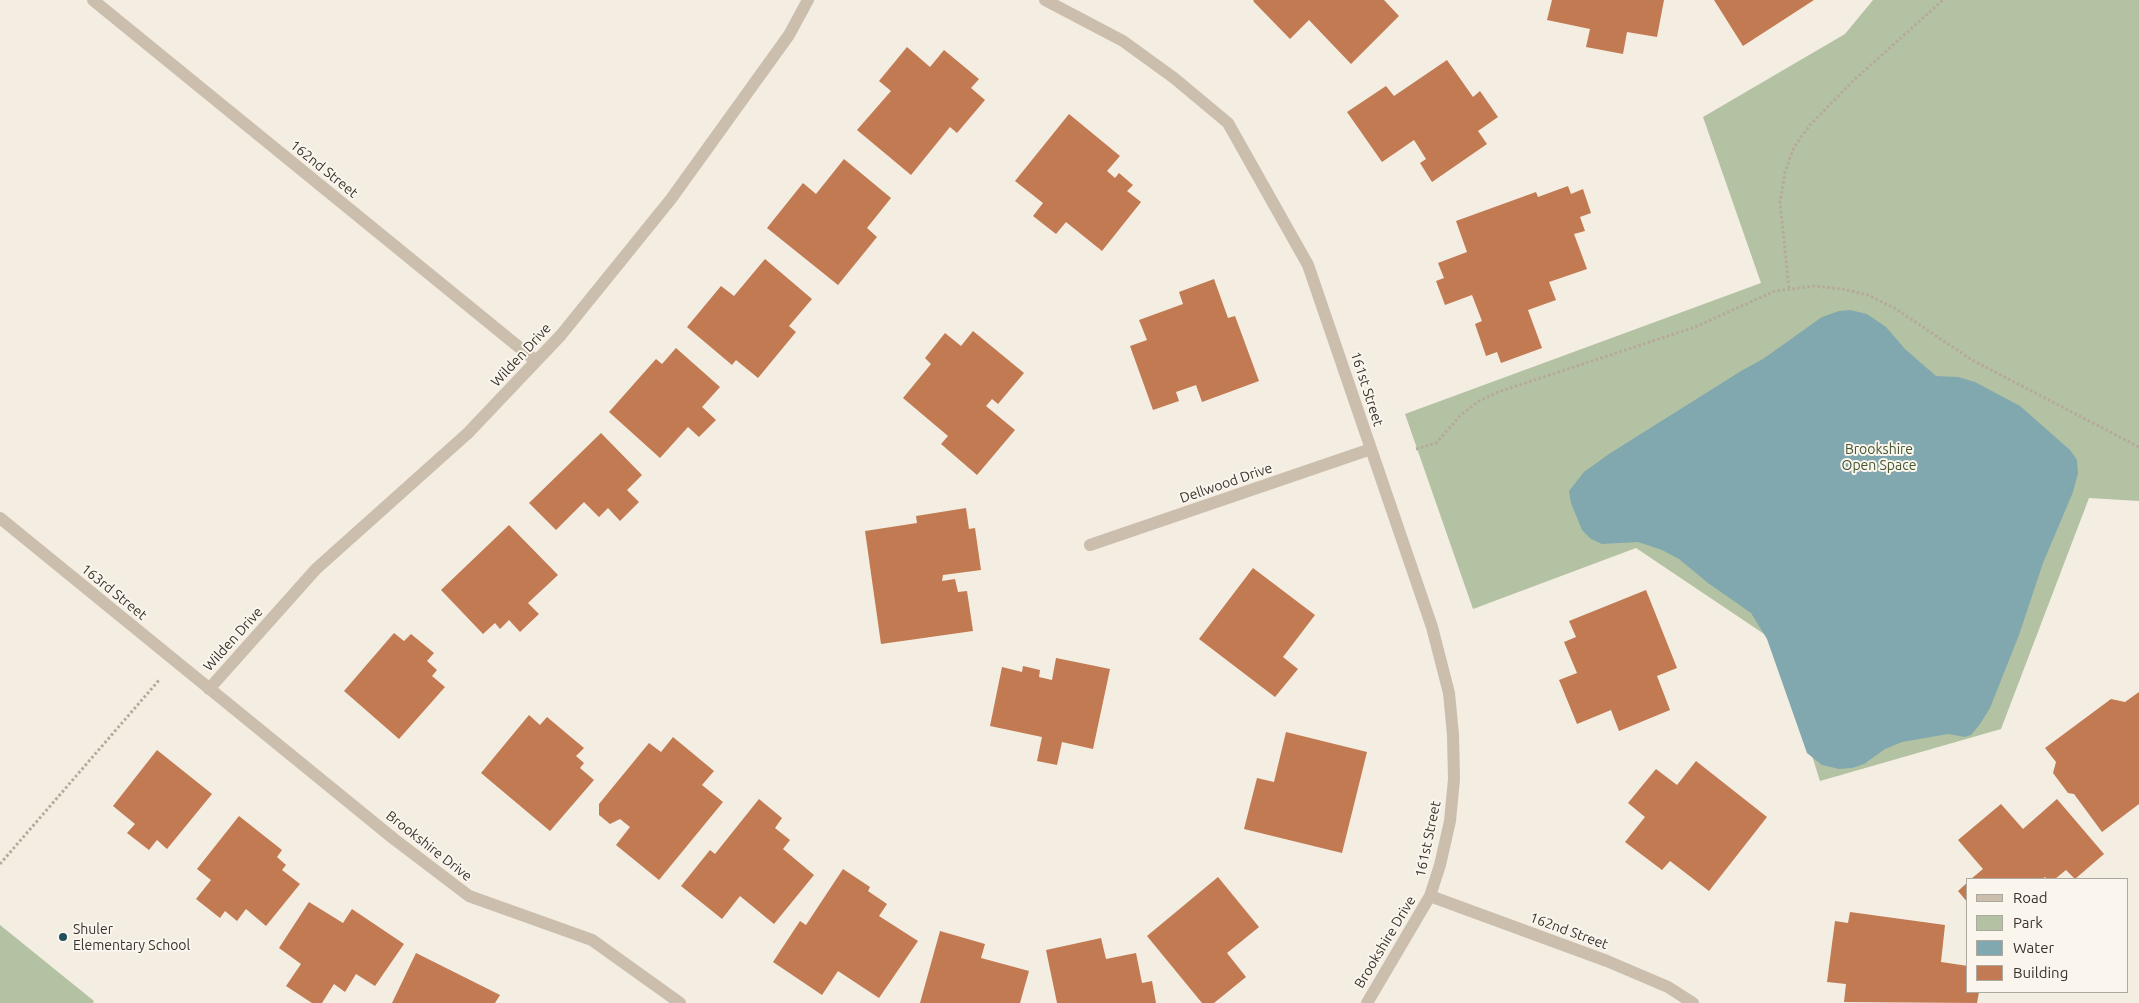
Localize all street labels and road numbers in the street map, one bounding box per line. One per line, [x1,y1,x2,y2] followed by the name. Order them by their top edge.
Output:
[287,137,361,201] street label: 162nd Street
[487,320,555,390] street label: Wilden Drive
[1347,350,1387,428] street label: 161st Street
[1178,459,1274,507] street label: Dellwood Drive
[78,560,150,624] street label: 163rd Street
[200,603,266,675] street label: Wilden Drive
[1412,799,1444,879] street label: 161st Street
[383,807,475,885] street label: Brookshire Drive
[1351,893,1419,991] street label: Brookshire Drive
[1528,909,1610,953] street label: 162nd Street

